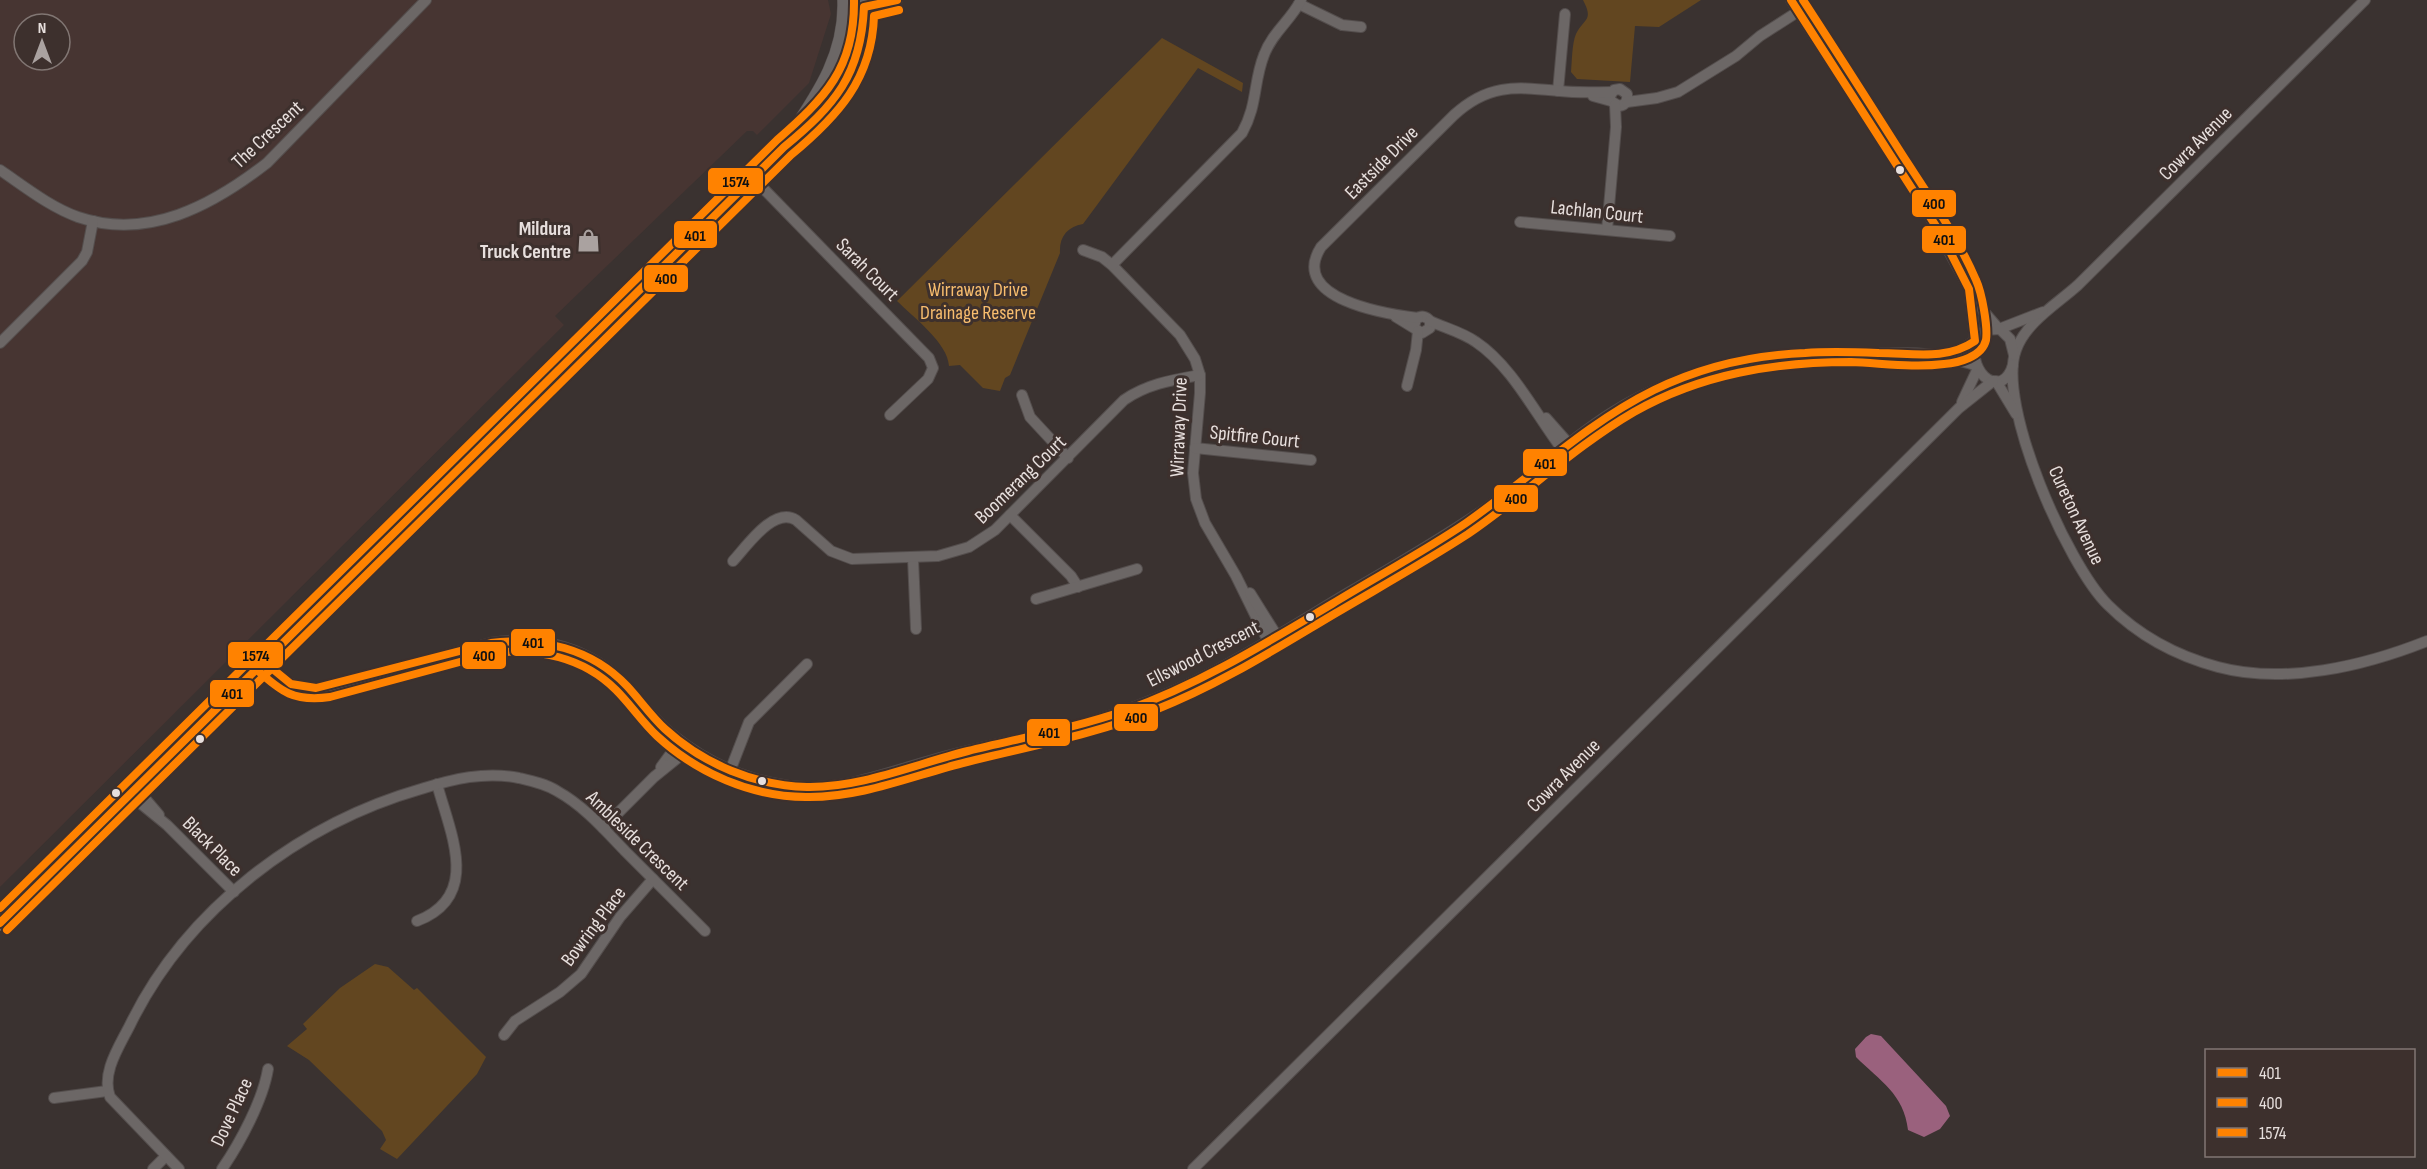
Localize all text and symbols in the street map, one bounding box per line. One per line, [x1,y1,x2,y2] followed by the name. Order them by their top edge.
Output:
[12,12,72,72] north arrow
[38,19,46,38] text: N
[227,96,308,174] street label: The Crescent
[2154,102,2237,185] street label: Cowra Avenue
[1340,121,1423,204] street label: Eastside Drive
[1894,164,1906,176] unlabelled marker
[707,167,764,195] line badge: 1574
[723,173,750,192] text: 1574
[1911,189,1957,218] line badge: 400
[1549,195,1644,229] street label: Lachlan Court
[1923,195,1945,214] text: 400
[480,217,571,264] place label: Mildura Truck Centre
[673,220,718,249] line badge: 401
[1921,225,1967,254] line badge: 401
[576,227,602,253] shop icon: Mildura Truck Centre
[684,227,706,246] text: 401
[1933,231,1955,250] text: 401
[831,233,904,306] street label: Sarah Court
[643,264,689,293] line badge: 400
[655,270,677,289] text: 400
[920,278,1036,325] park label: Wirraway Drive Drainage Reserve
[1165,377,1193,477] street label: Wirraway Drive
[1209,420,1301,454] street label: Spitfire Court
[970,430,1071,529] street label: Boomerang Court
[1522,448,1568,477] line badge: 401
[1534,455,1556,474] text: 401
[2043,462,2109,569] street label: Cureton Avenue
[1493,484,1539,513] line badge: 400
[1505,490,1527,509] text: 400
[1304,611,1316,623] unlabelled marker
[1143,615,1264,693] street label: Ellswood Crescent
[510,628,556,657] line badge: 401
[522,634,544,653] text: 401
[227,641,284,669] line badge: 1574
[461,641,507,670] line badge: 400
[243,647,270,666] text: 1574
[473,647,495,666] text: 400
[209,679,255,708] line badge: 401
[221,685,243,704] text: 401
[1113,703,1159,732] line badge: 400
[1125,709,1147,728] text: 400
[1026,718,1071,747] line badge: 401
[1038,724,1060,743] text: 401
[194,733,206,745] unlabelled marker
[1522,734,1605,817] street label: Cowra Avenue
[756,775,768,787] unlabelled marker
[580,785,694,896] street label: Ambleside Crescent
[110,787,122,799] unlabelled marker
[177,812,247,882] street label: Black Place
[556,882,631,971] street label: Bowring Place
[2205,1049,2415,1157] legend
[2259,1063,2282,1084] text: 401
[206,1074,258,1150] street label: Dove Place
[2259,1093,2283,1114] text: 400
[2259,1123,2287,1144] text: 1574

